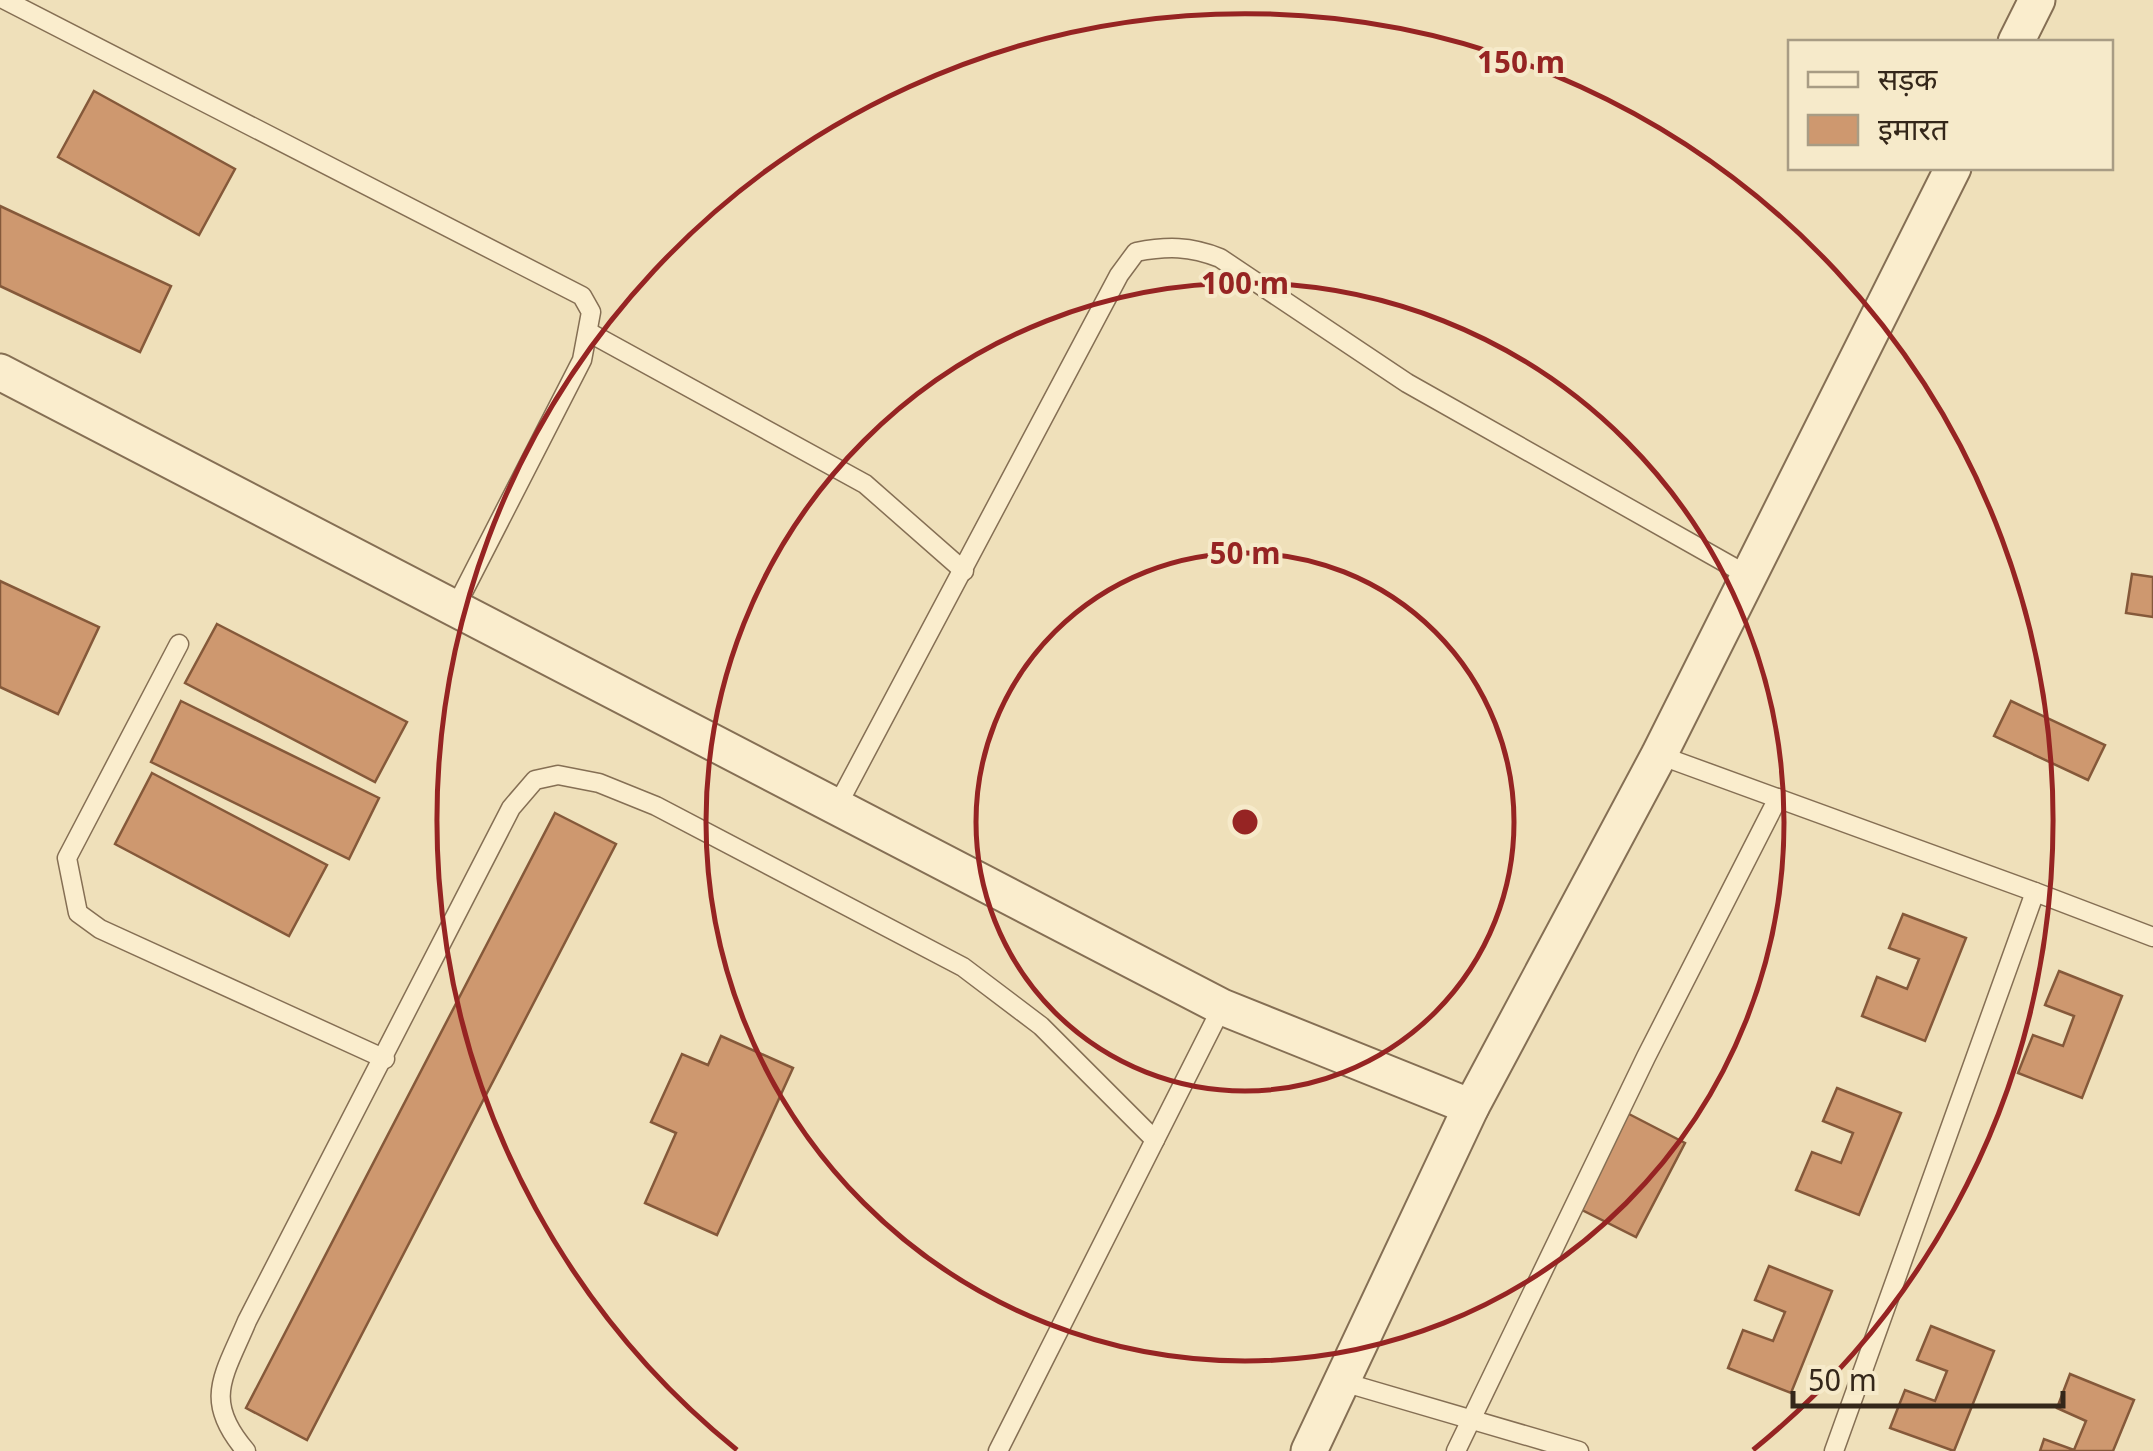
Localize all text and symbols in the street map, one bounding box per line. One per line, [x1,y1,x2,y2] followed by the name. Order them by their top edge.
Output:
[1788,40,2113,170] legend
[1477,46,1565,85] text: 150 m
[1878,63,1938,102] text: सड़क
[1878,113,1949,152] text: इमारत
[1201,267,1289,306] text: 100 m
[1209,537,1281,576] text: 50 m
[1227,804,1263,840] centre of rings
[1793,1346,2063,1408] scale bar
[1808,1364,1877,1403] text: 50 m

